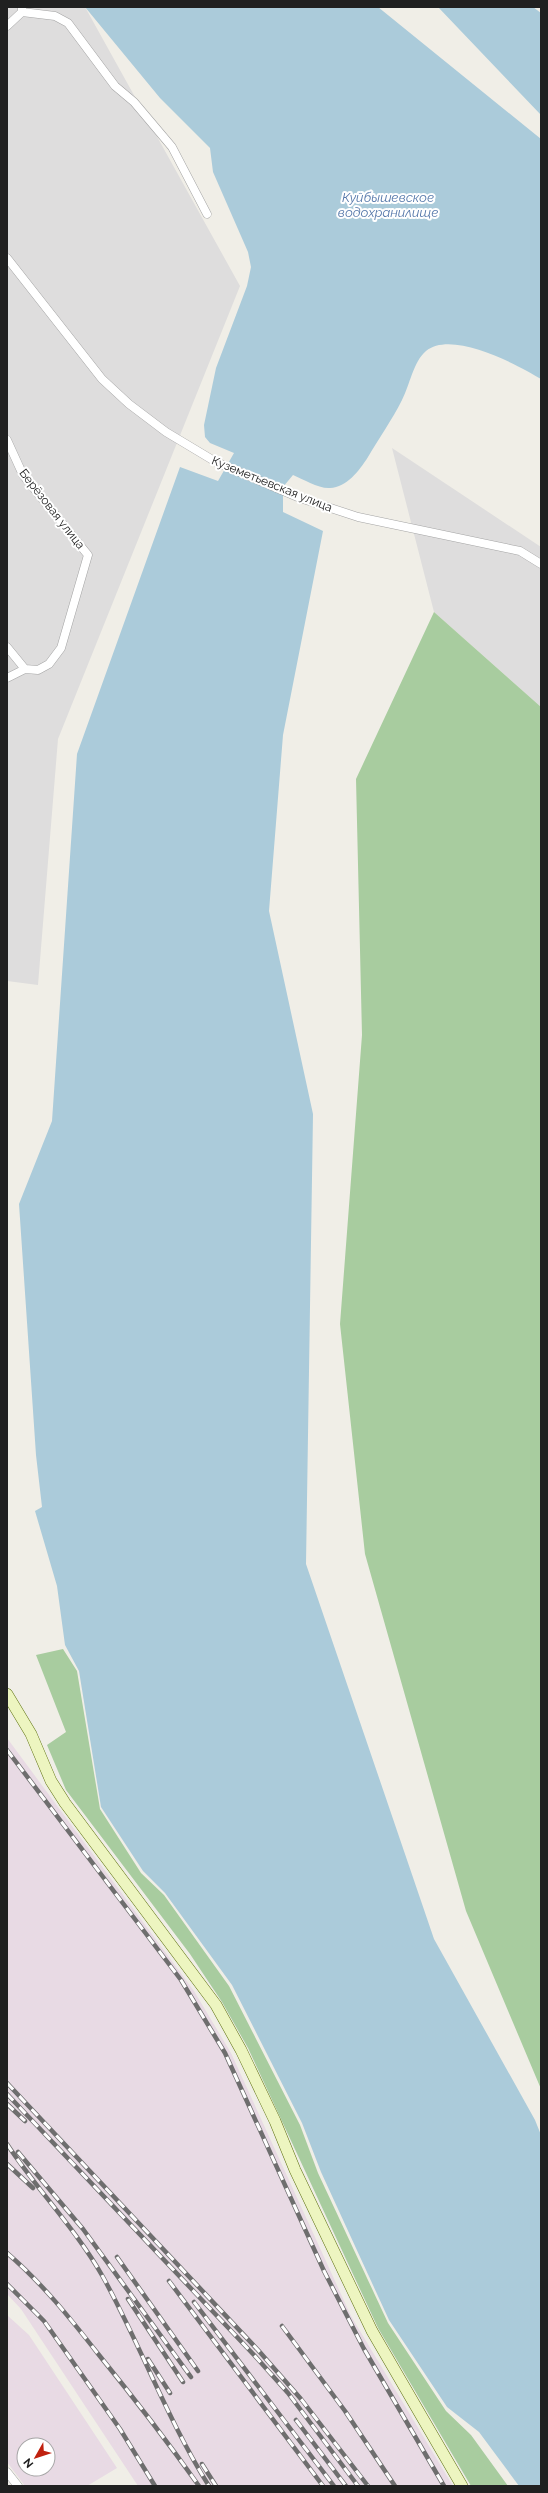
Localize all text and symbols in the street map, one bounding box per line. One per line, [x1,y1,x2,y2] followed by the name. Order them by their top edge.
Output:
[338,190,438,220] water label: Куйбышевское водохранилище
[210,453,334,515] street label: Куземетьевская улица
[16,466,88,552] street label: Берёзовая улица
[16,2437,56,2477] north arrow
[21,2456,36,2470] text: N

